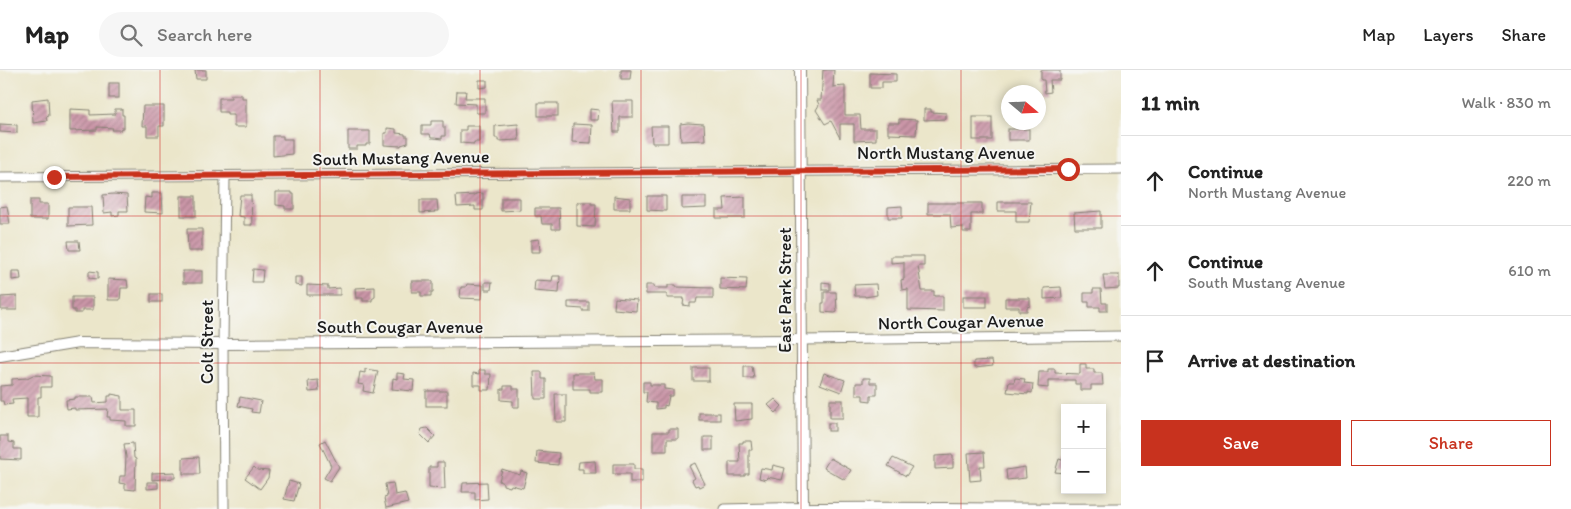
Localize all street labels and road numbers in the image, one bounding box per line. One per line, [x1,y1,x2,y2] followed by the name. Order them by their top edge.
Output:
[857,142,1035,164] street label: North Mustang Avenue
[312,145,490,171] street label: South Mustang Avenue
[774,227,796,353] street label: East Park Street
[196,299,218,384] street label: Colt Street
[878,310,1044,334] street label: North Cougar Avenue
[317,316,483,338] street label: South Cougar Avenue

